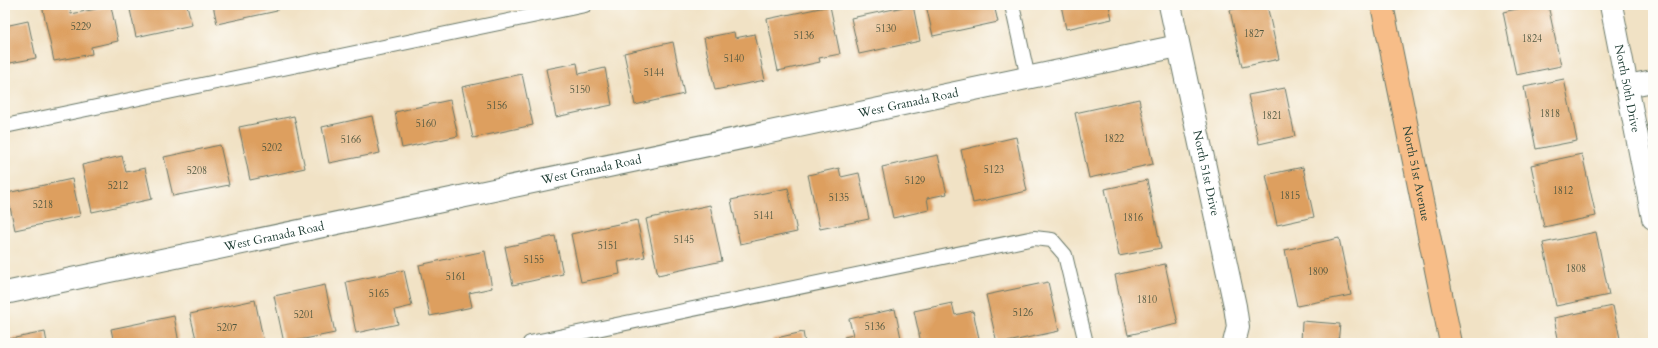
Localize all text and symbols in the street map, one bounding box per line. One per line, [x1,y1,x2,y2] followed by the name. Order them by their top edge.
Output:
[71,20,91,34] house number: 5229
[876,22,896,36] house number: 5130
[1244,27,1264,41] house number: 1827
[794,29,814,43] house number: 5136
[1522,32,1542,46] house number: 1824
[1611,43,1644,134] street label: North 50th Drive
[724,52,744,66] house number: 5140
[644,66,664,80] house number: 5144
[570,83,590,97] house number: 5150
[856,84,960,121] street label: West Granada Road
[487,99,507,113] house number: 5156
[1540,107,1560,121] house number: 1818
[1262,109,1282,123] house number: 1821
[416,117,436,131] house number: 5160
[1399,124,1434,223] street label: North 51st Avenue
[1189,129,1223,217] street label: North 51st Drive
[1104,132,1124,146] house number: 1822
[341,133,361,147] house number: 5166
[262,141,282,155] house number: 5202
[539,151,643,188] street label: West Granada Road
[984,163,1004,177] house number: 5123
[187,164,207,178] house number: 5208
[905,174,925,188] house number: 5129
[108,179,128,193] house number: 5212
[1553,184,1573,198] house number: 1812
[1280,189,1300,203] house number: 1815
[829,191,849,205] house number: 5135
[33,198,53,212] house number: 5218
[754,209,774,223] house number: 5141
[1123,211,1143,225] house number: 1816
[222,218,326,255] street label: West Granada Road
[674,233,694,247] house number: 5145
[598,239,618,253] house number: 5151
[524,253,544,267] house number: 5155
[1566,262,1586,276] house number: 1808
[1308,265,1328,279] house number: 1809
[446,270,466,284] house number: 5161
[369,287,389,301] house number: 5165
[1137,293,1157,307] house number: 1810
[1013,306,1033,320] house number: 5126
[294,308,314,322] house number: 5201
[865,320,885,334] house number: 5136
[217,321,237,335] house number: 5207

